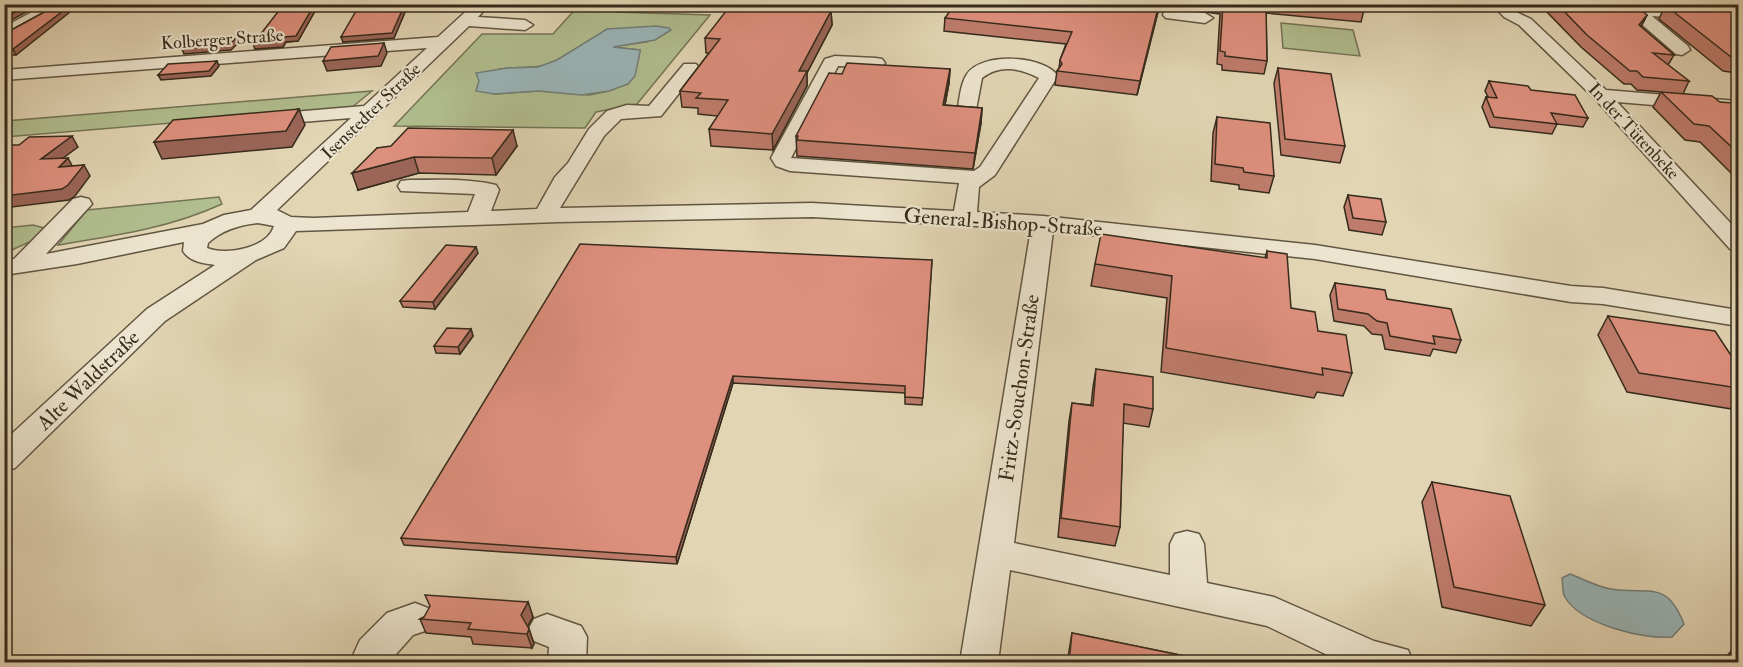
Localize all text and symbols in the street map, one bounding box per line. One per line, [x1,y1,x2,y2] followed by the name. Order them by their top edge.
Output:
[160,24,284,55] street label: Kolberger Straße
[317,58,426,165] street label: Isenstedter Straße
[1583,78,1685,185] street label: In der Tütenbeke
[903,202,1103,243] street label: General-Bishop-Straße
[993,292,1046,483] street label: Fritz-Souchon-Straße
[30,324,146,437] street label: Alte Waldstraße

